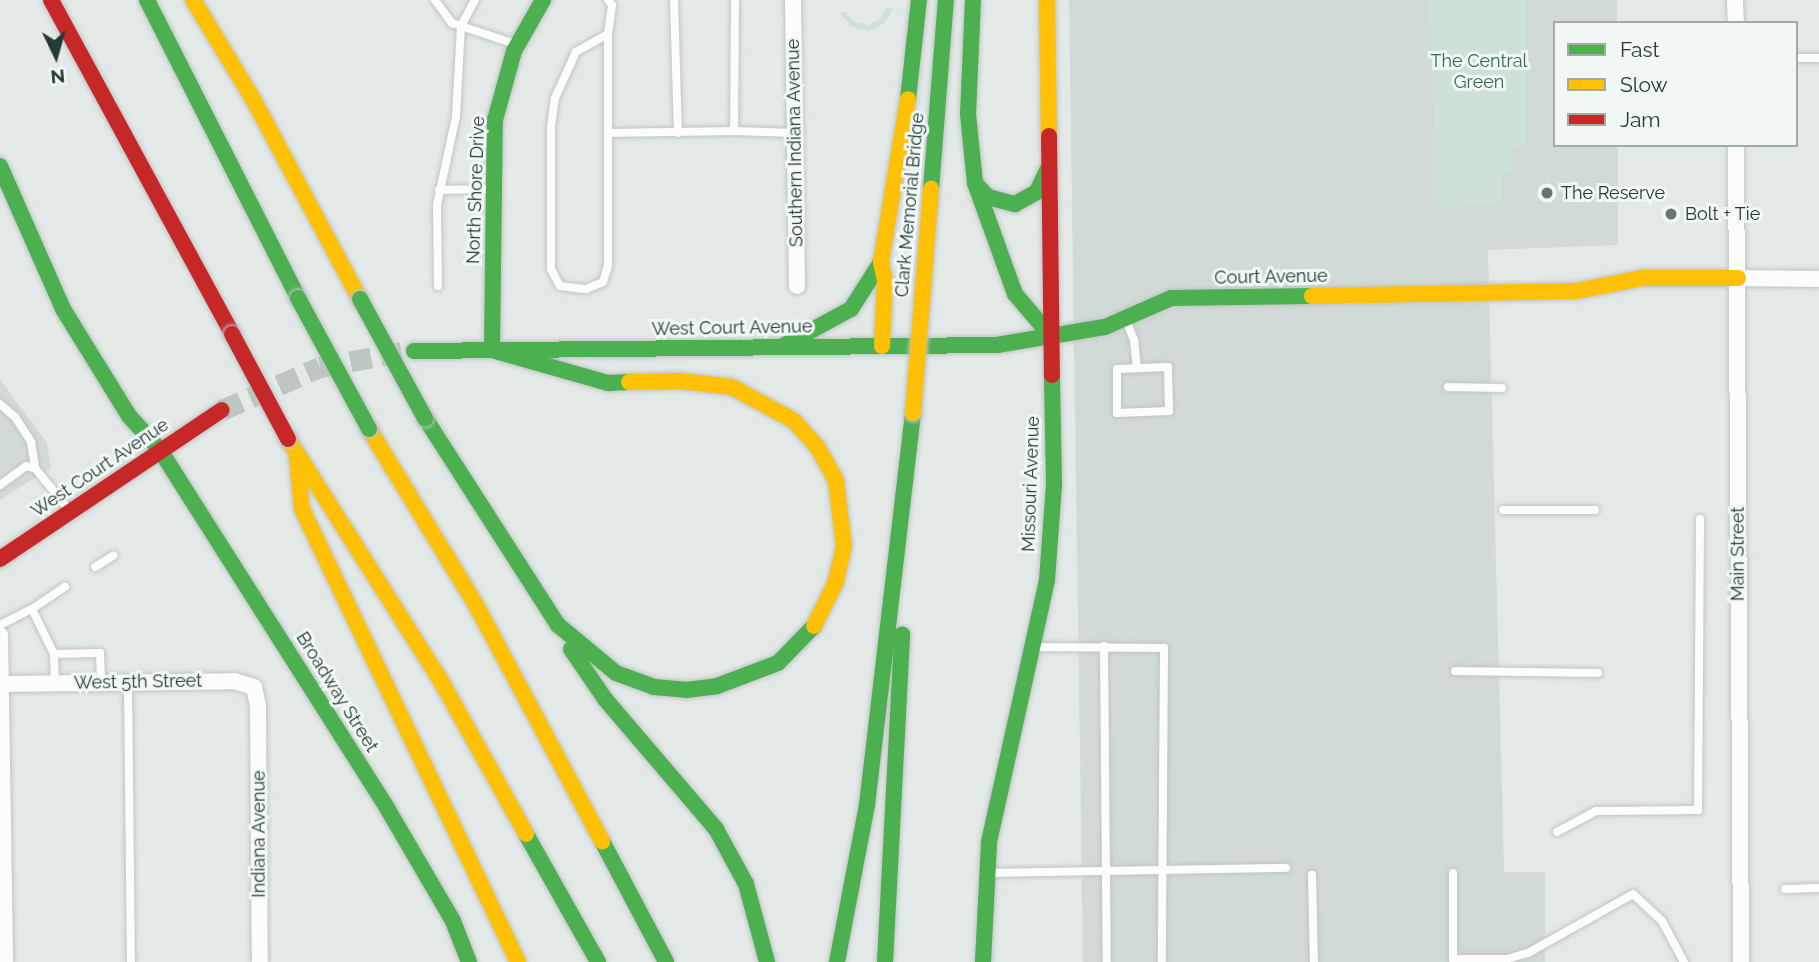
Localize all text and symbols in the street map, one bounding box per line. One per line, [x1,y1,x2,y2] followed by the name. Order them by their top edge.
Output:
[21,21,91,91] north arrow
[1553,21,1798,147] legend
[1620,37,1660,62] text: Fast
[782,38,808,248] street label: Southern Indiana Avenue
[1431,51,1527,94] park label: The Central Green
[50,65,66,89] text: N
[1620,72,1668,97] text: Slow
[1620,107,1661,132] text: Jam
[891,112,929,298] street label: Clark Memorial Bridge
[463,116,489,264] street label: North Shore Drive
[1561,182,1665,204] place label: The Reserve
[1539,185,1555,201] marker: The Reserve
[1685,203,1761,225] place label: Bolt + Tie
[1663,206,1679,222] marker: Bolt + Tie
[1214,265,1328,289] street label: Court Avenue
[651,316,813,340] street label: West Court Avenue
[27,414,173,522] street label: West Court Avenue
[1018,415,1044,553] street label: Missouri Avenue
[1727,507,1749,601] street label: Main Street
[291,628,383,756] street label: Broadway Street
[74,670,202,694] street label: West 5th Street
[248,770,270,898] street label: Indiana Avenue

